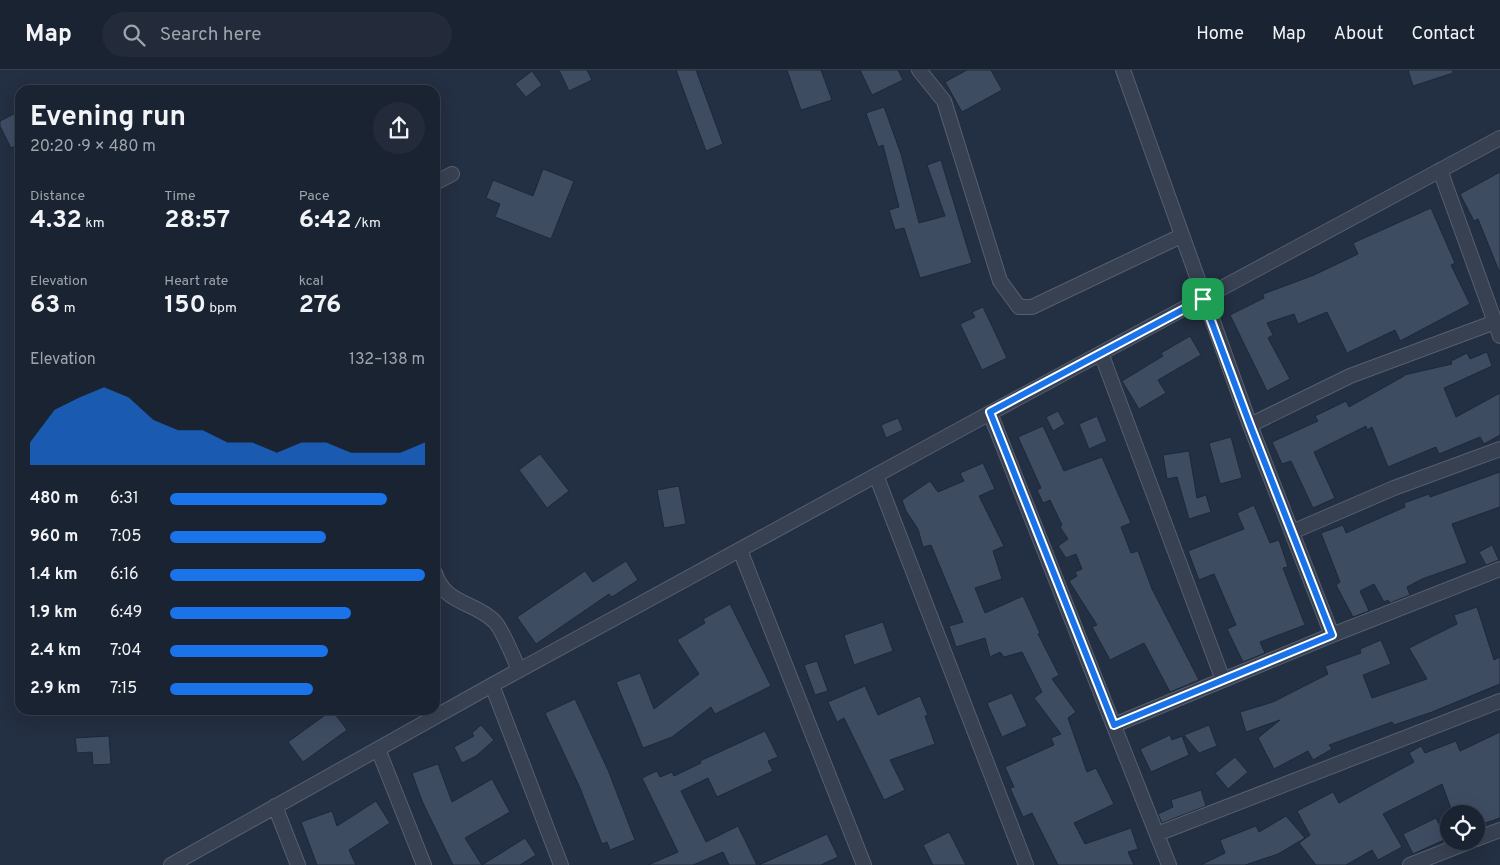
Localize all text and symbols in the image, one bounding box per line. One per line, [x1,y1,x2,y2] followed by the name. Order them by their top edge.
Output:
[102,12,452,57] search box
[25,20,72,50] text: Map
[120,21,148,49] icon: search
[160,23,261,47] text: Search here
[1196,23,1244,46] text: Home
[1272,23,1306,46] text: Map
[1334,23,1383,46] text: About
[1411,23,1475,46] text: Contact
[30,100,186,136] text: Evening run
[373,102,425,154] button: share
[30,137,156,157] text: 20:20 · 9 × 480 m
[30,188,85,205] text: Distance
[164,188,196,205] text: Time
[299,188,329,205] text: Pace
[30,205,82,237] text: 4.32
[164,205,230,237] text: 28:57
[299,205,351,237] text: 6:42
[82,215,105,232] text: km
[351,215,381,232] text: /km
[30,273,88,290] text: Elevation
[164,273,228,290] text: Heart rate
[299,273,324,290] text: kcal
[1182,278,1224,320] pin
[1189,285,1217,313] icon: arrive
[30,290,60,322] text: 63
[164,290,206,322] text: 150
[299,290,341,322] text: 276
[60,300,76,317] text: m
[206,300,237,317] text: bpm
[30,350,96,370] text: Elevation
[349,350,425,370] text: 132–138 m
[30,489,79,509] text: 480 m
[110,489,139,509] text: 6:31
[30,527,78,547] text: 960 m
[110,527,142,547] text: 7:05
[30,565,78,585] text: 1.4 km
[110,565,139,585] text: 6:16
[30,603,77,623] text: 1.9 km
[110,603,142,623] text: 6:49
[30,641,81,661] text: 2.4 km
[110,641,142,661] text: 7:04
[30,679,81,699] text: 2.9 km
[110,679,137,699] text: 7:15
[1440,805,1485,850] map controls
[1440,805,1485,850] button: locate

